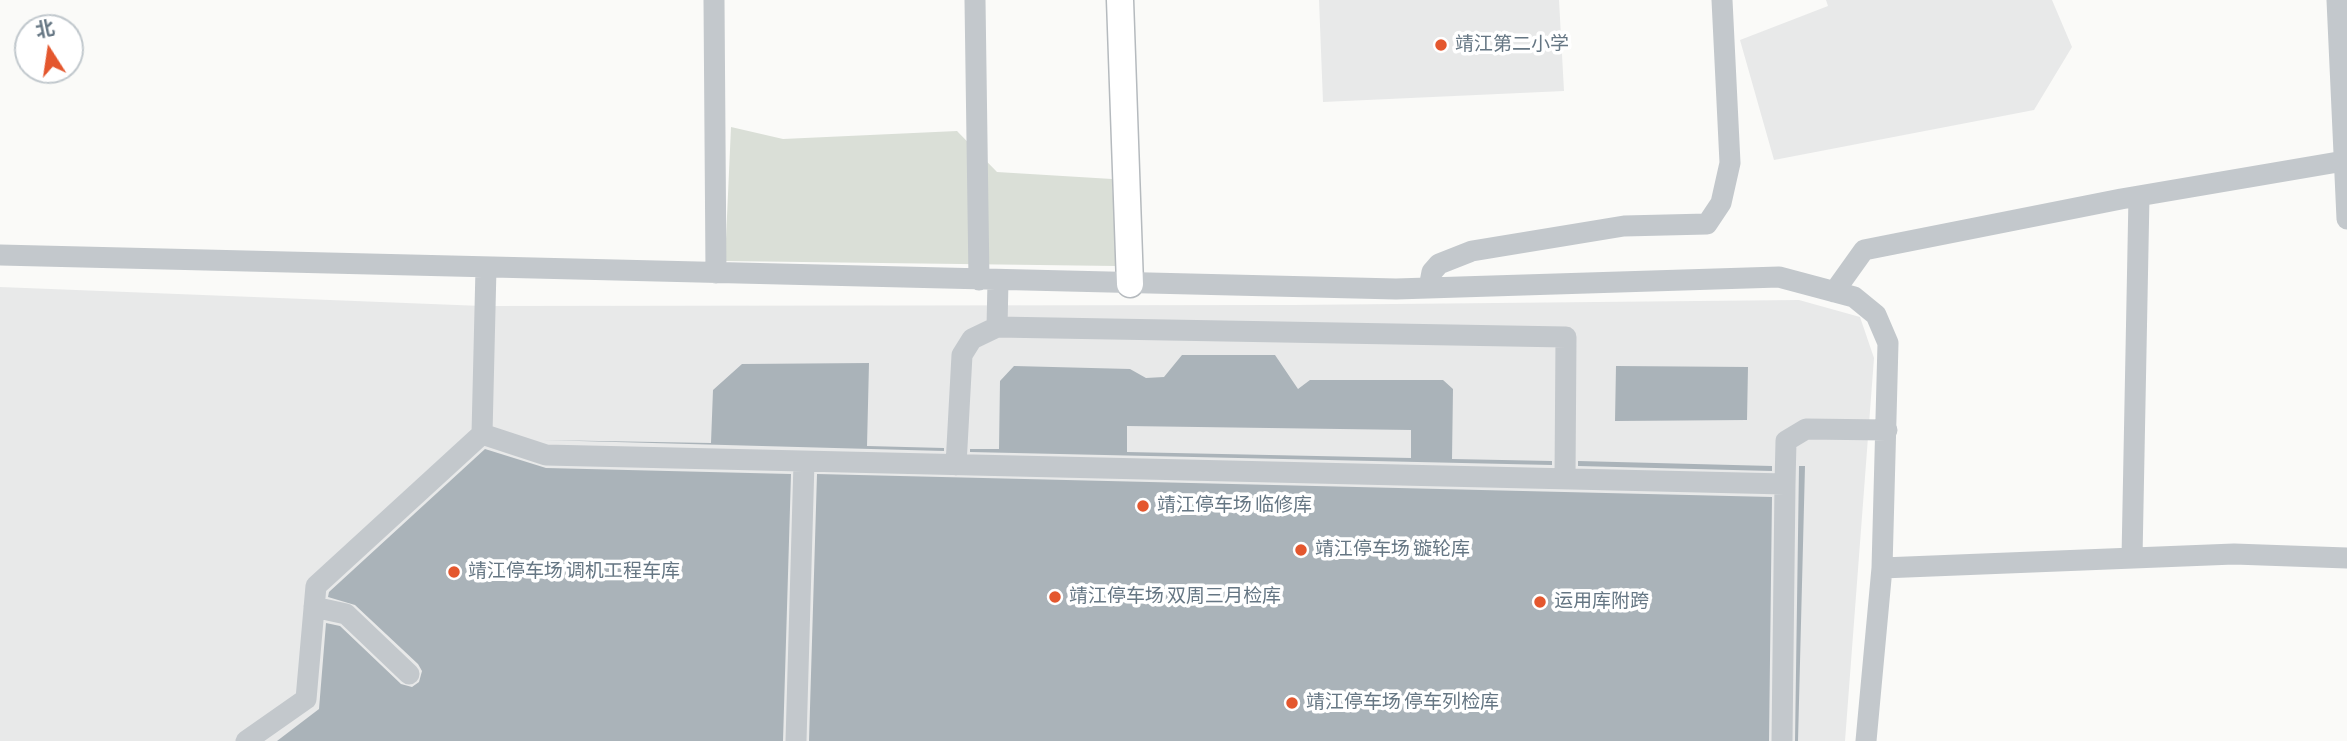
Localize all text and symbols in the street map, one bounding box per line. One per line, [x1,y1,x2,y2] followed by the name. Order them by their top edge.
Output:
[14,14,84,84] north arrow
[33,17,57,43] text: 北
[1455,34,1569,56] place label: 靖江第二小学
[1433,37,1449,53] marker: 靖江第二小学
[1157,495,1312,517] place label: 靖江停车场 临修库
[1135,498,1151,514] marker: 靖江停车场 临修库
[1315,539,1470,561] place label: 靖江停车场 镟轮库
[1293,542,1309,558] marker: 靖江停车场 镟轮库
[468,561,680,583] place label: 靖江停车场 调机工程车库
[446,564,462,580] marker: 靖江停车场 调机工程车库
[1069,586,1281,608] place label: 靖江停车场 双周三月检库
[1047,589,1063,605] marker: 靖江停车场 双周三月检库
[1554,591,1649,613] place label: 运用库附跨
[1532,594,1548,610] marker: 运用库附跨
[1306,692,1499,714] place label: 靖江停车场 停车列检库
[1284,695,1300,711] marker: 靖江停车场 停车列检库

